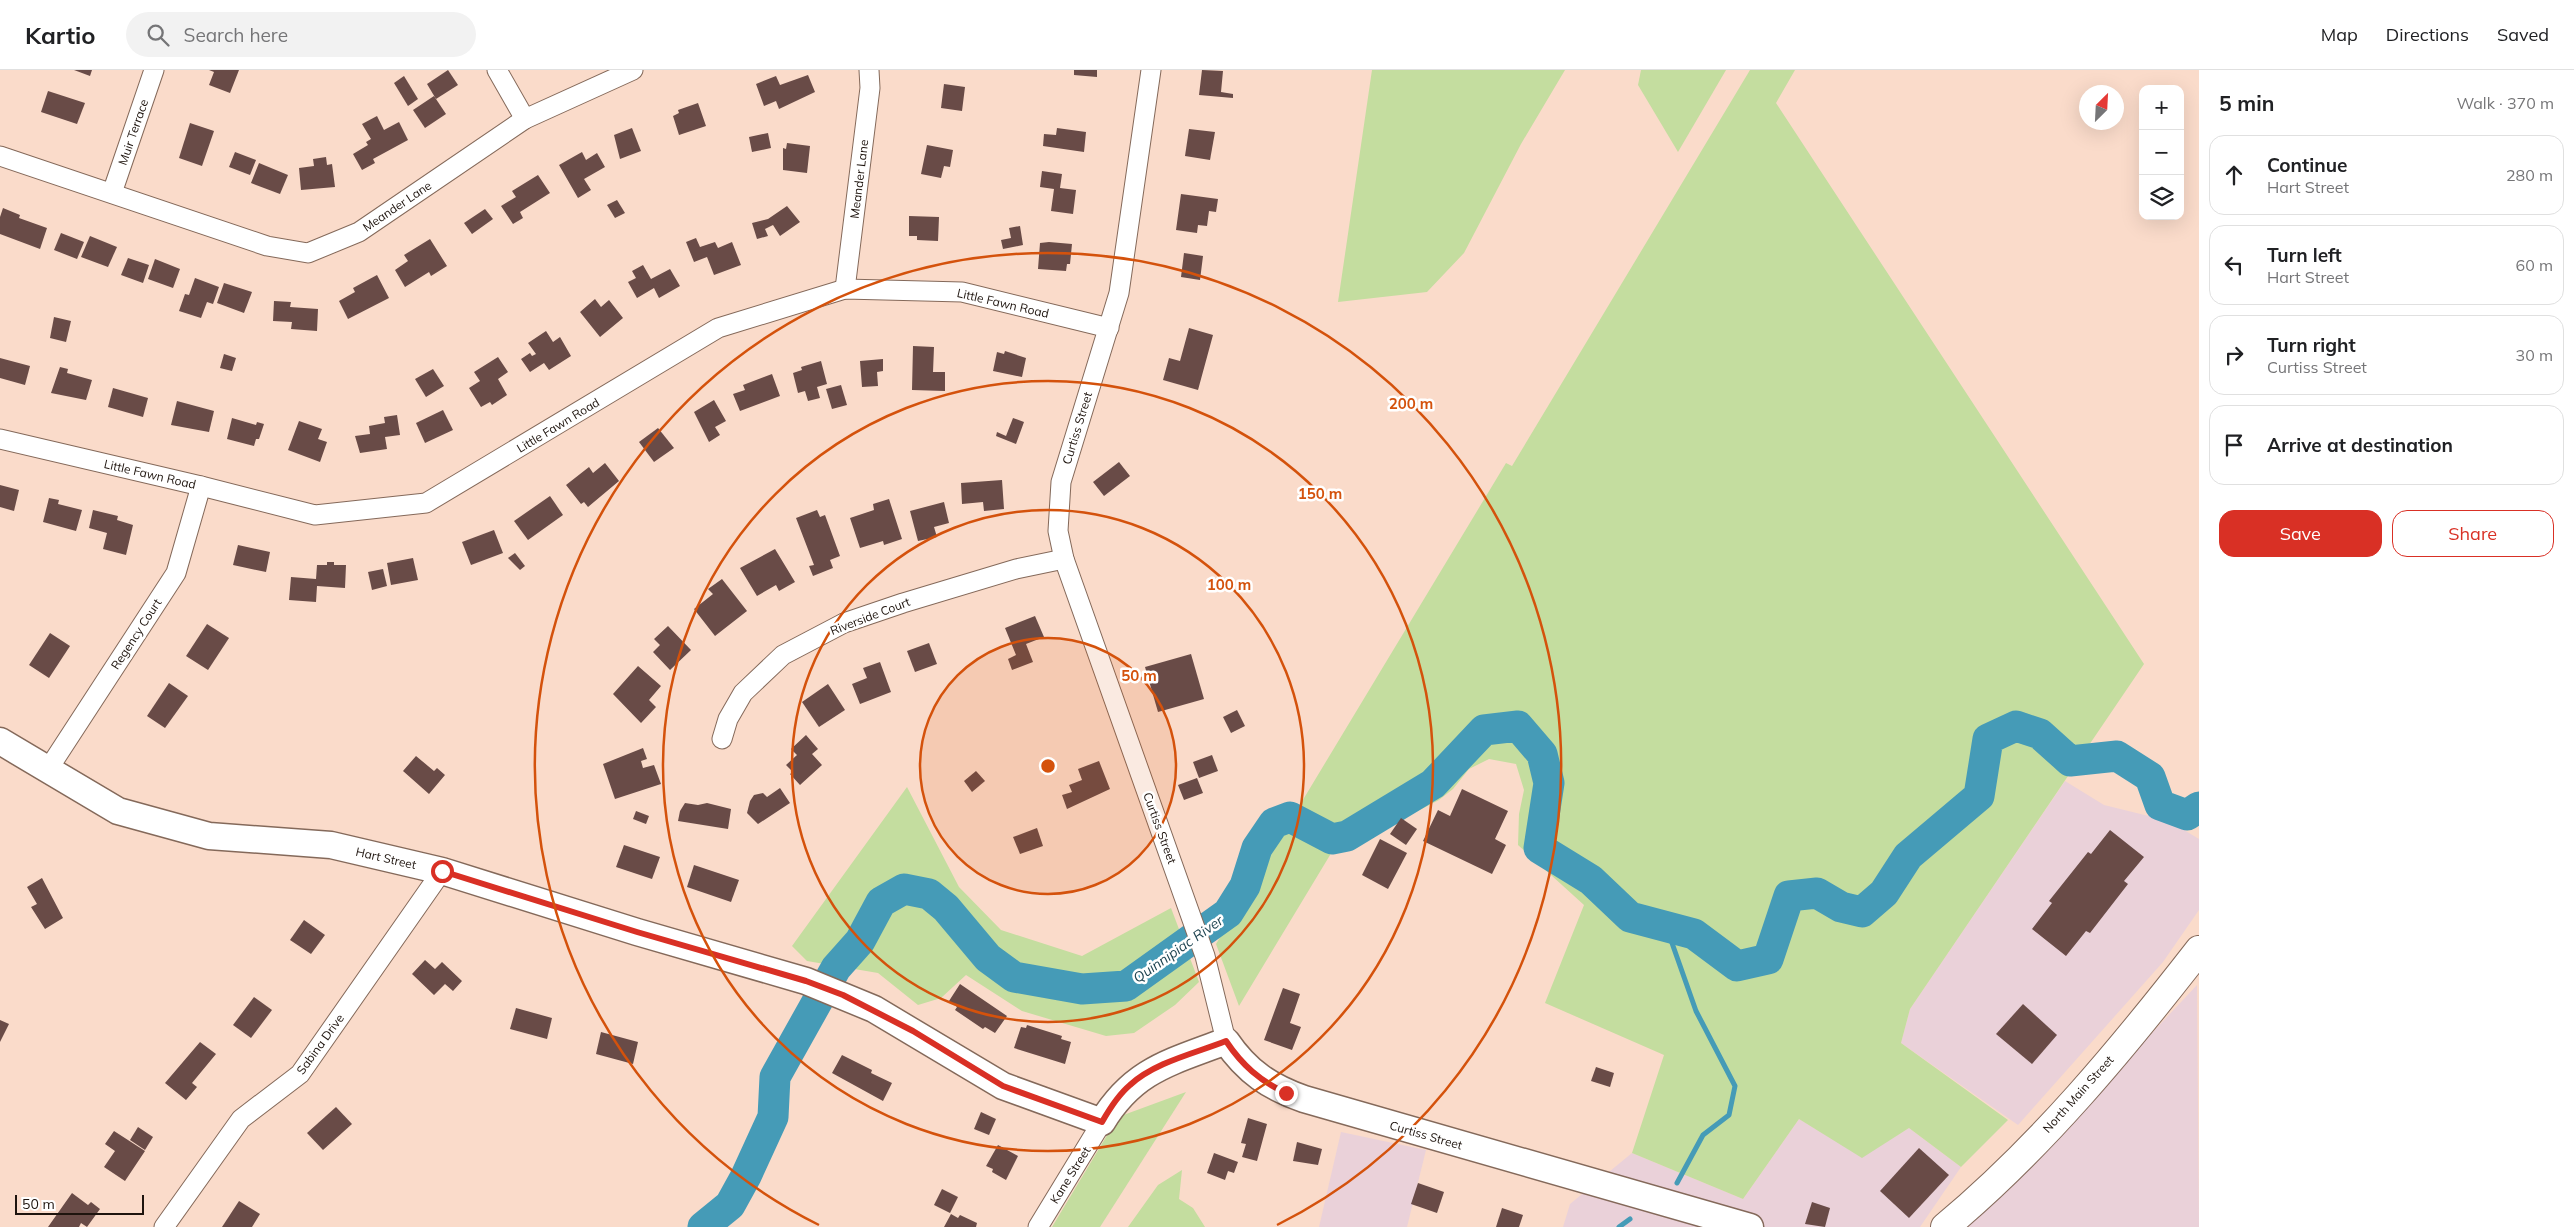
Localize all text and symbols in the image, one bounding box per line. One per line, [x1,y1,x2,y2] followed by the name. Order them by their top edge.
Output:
[126,12,476,57] search box
[25,20,96,50] text: Kartio
[144,21,172,49] icon: search
[184,23,288,47] text: Search here
[2321,23,2358,46] text: Map
[2386,23,2469,46] text: Directions
[2497,23,2549,46] text: Saved
[2079,85,2124,130] north arrow
[2139,85,2184,220] map controls
[2139,85,2184,130] button: +
[2219,90,2274,116] text: 5 min
[2456,93,2554,113] text: Walk · 370 m
[115,97,151,167] street label: Muir Terrace
[2139,130,2184,175] button: −
[847,139,871,219] street label: Meander Lane
[2267,153,2347,177] text: Continue
[2220,161,2248,189] icon: ahead
[2506,165,2553,185] text: 280 m
[2139,175,2184,220] button: layers
[2267,177,2349,197] text: Hart Street
[360,178,434,234] street label: Meander Lane
[2267,243,2342,267] text: Turn left
[2220,251,2248,279] icon: left
[2516,255,2553,275] text: 60 m
[2267,267,2349,287] text: Hart Street
[956,285,1050,321] street label: Little Fawn Road
[2267,333,2356,357] text: Turn right
[2220,341,2248,369] icon: right
[2516,345,2553,365] text: 30 m
[2267,357,2367,377] text: Curtiss Street
[1059,390,1095,466] street label: Curtiss Street
[514,394,602,456] street label: Little Fawn Road
[1389,394,1433,413] text: 200 m
[2220,431,2248,459] icon: arrive
[2267,433,2453,457] text: Arrive at destination
[103,456,197,492] street label: Little Fawn Road
[1298,484,1342,503] text: 150 m
[2219,510,2382,557] button: Save
[2392,510,2554,557] button: Share
[1207,575,1251,594] text: 100 m
[828,594,912,638] street label: Riverside Court
[108,596,164,672] street label: Regency Court
[1121,666,1157,685] text: 50 m
[1039,757,1057,775] centre of rings
[1140,790,1180,866] street label: Curtiss Street
[354,844,418,872] street label: Hart Street
[431,860,454,883] route start
[1130,911,1227,987] water label: Quinnipiac River
[293,1011,347,1077] street label: Sabina Drive
[2039,1052,2117,1136] street label: North Main Street
[1275,1082,1298,1105] route end
[1388,1117,1464,1153] street label: Curtiss Street
[1047,1144,1093,1206] street label: Kane Street
[15,1192,144,1215] scale bar
[22,1195,55,1213] text: 50 m

